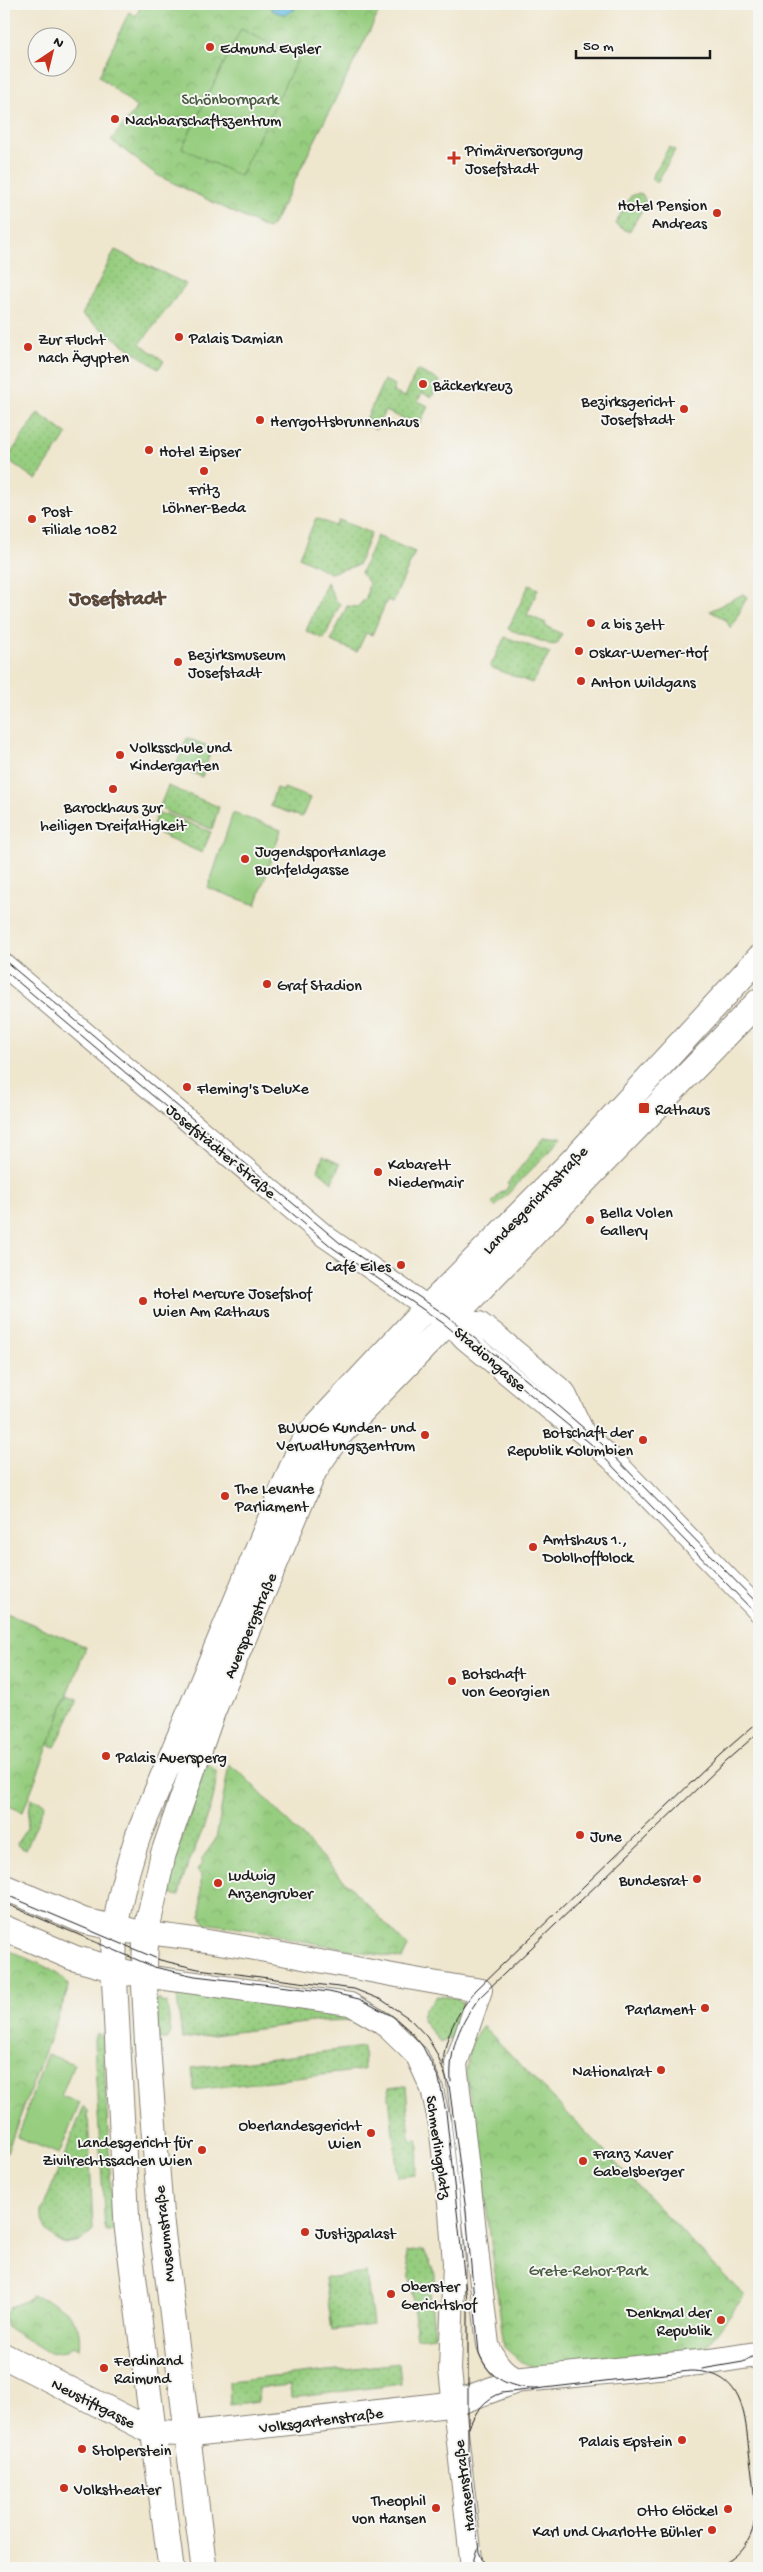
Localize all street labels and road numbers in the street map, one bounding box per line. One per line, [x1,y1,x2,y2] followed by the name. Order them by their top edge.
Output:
[161,1101,279,1205] street label: Josefstädter Straße
[480,1143,594,1260] street label: Landesgerichtsstraße
[449,1324,529,1398] street label: Stadiongasse
[221,1570,283,1682] street label: Auerspergstraße
[420,2095,453,2201] street label: Schmerlingplatz
[152,2184,181,2283] street label: Museumstraße
[47,2376,138,2435] street label: Neustiftgasse
[257,2405,385,2440] street label: Volksgartenstraße
[451,2438,482,2533] street label: Hansenstraße

